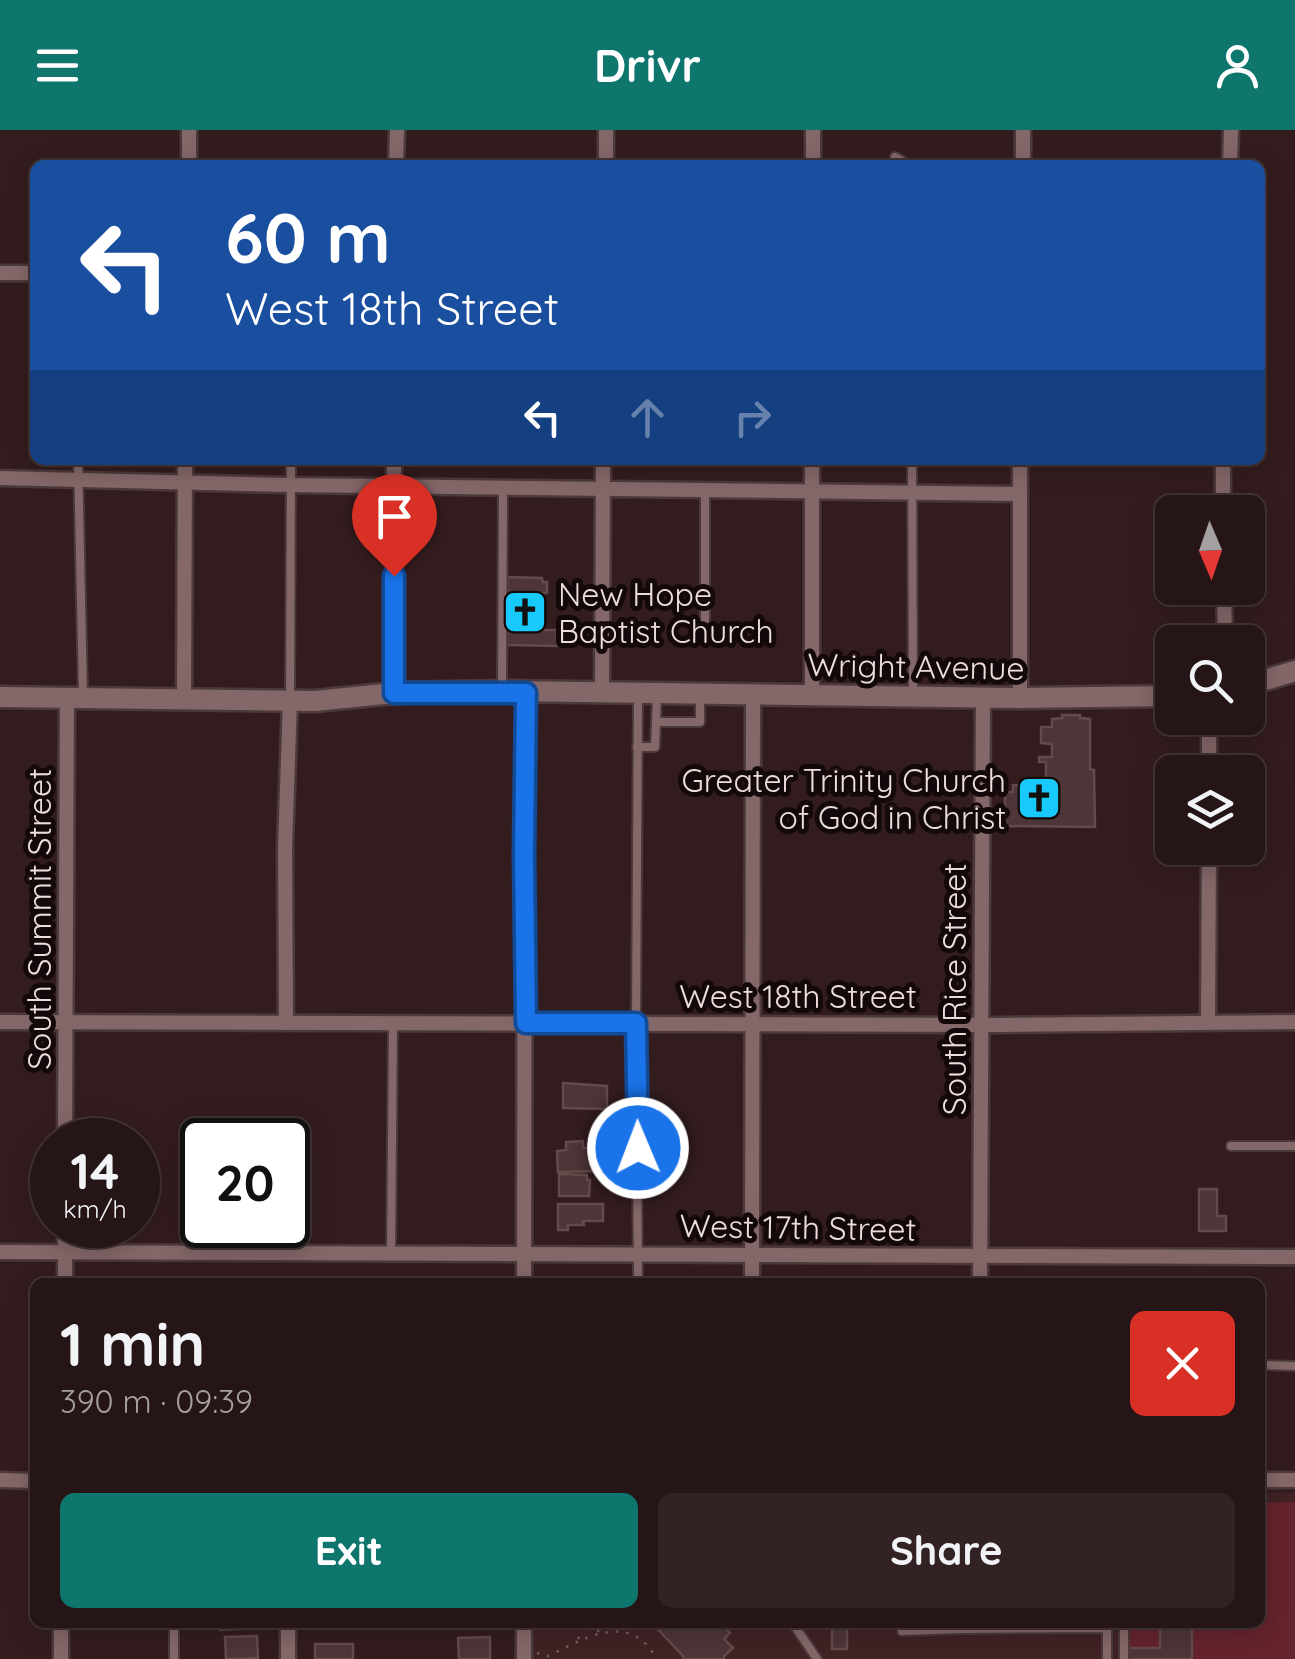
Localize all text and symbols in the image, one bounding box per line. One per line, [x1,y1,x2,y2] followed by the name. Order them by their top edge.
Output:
[594,37,701,93] text: Drivr
[30,38,85,93] icon: menu
[1210,38,1265,93] icon: person
[225,193,391,281] text: 60 m
[60,200,190,330] icon: left
[225,280,559,336] text: West 18th Street
[515,390,570,445] icon: left
[620,390,675,445] icon: ahead
[725,390,780,445] icon: right
[352,474,437,577] pin
[367,489,422,544] icon: arrive
[1155,495,1265,605] north arrow
[1155,495,1265,865] map controls
[558,574,774,651] place label: New Hope Baptist Church
[502,589,548,635] church icon: New Hope Baptist Church
[1155,625,1265,735] button: search
[807,644,1025,688] street label: Wright Avenue
[1155,755,1265,865] button: layers
[681,760,1006,837] place label: Greater Trinity Church of God in Christ
[19,768,59,1070] street label: South Summit Street
[1016,775,1062,821] church icon: Greater Trinity Church of God in Christ
[934,863,974,1115] street label: South Rice Street
[679,976,917,1016] street label: West 18th Street
[586,1096,690,1200] position arrow
[180,1118,310,1248] speed limit sign: 20
[71,1139,119,1202] text: 14
[63,1193,127,1224] text: km/h
[679,1205,917,1249] street label: West 17th Street
[60,1306,205,1381] text: 1 min
[1130,1311,1235,1416] button: close
[60,1381,253,1421] text: 390 m · 09:39
[60,1493,638,1608] button: Exit
[658,1493,1235,1608] button: Share

